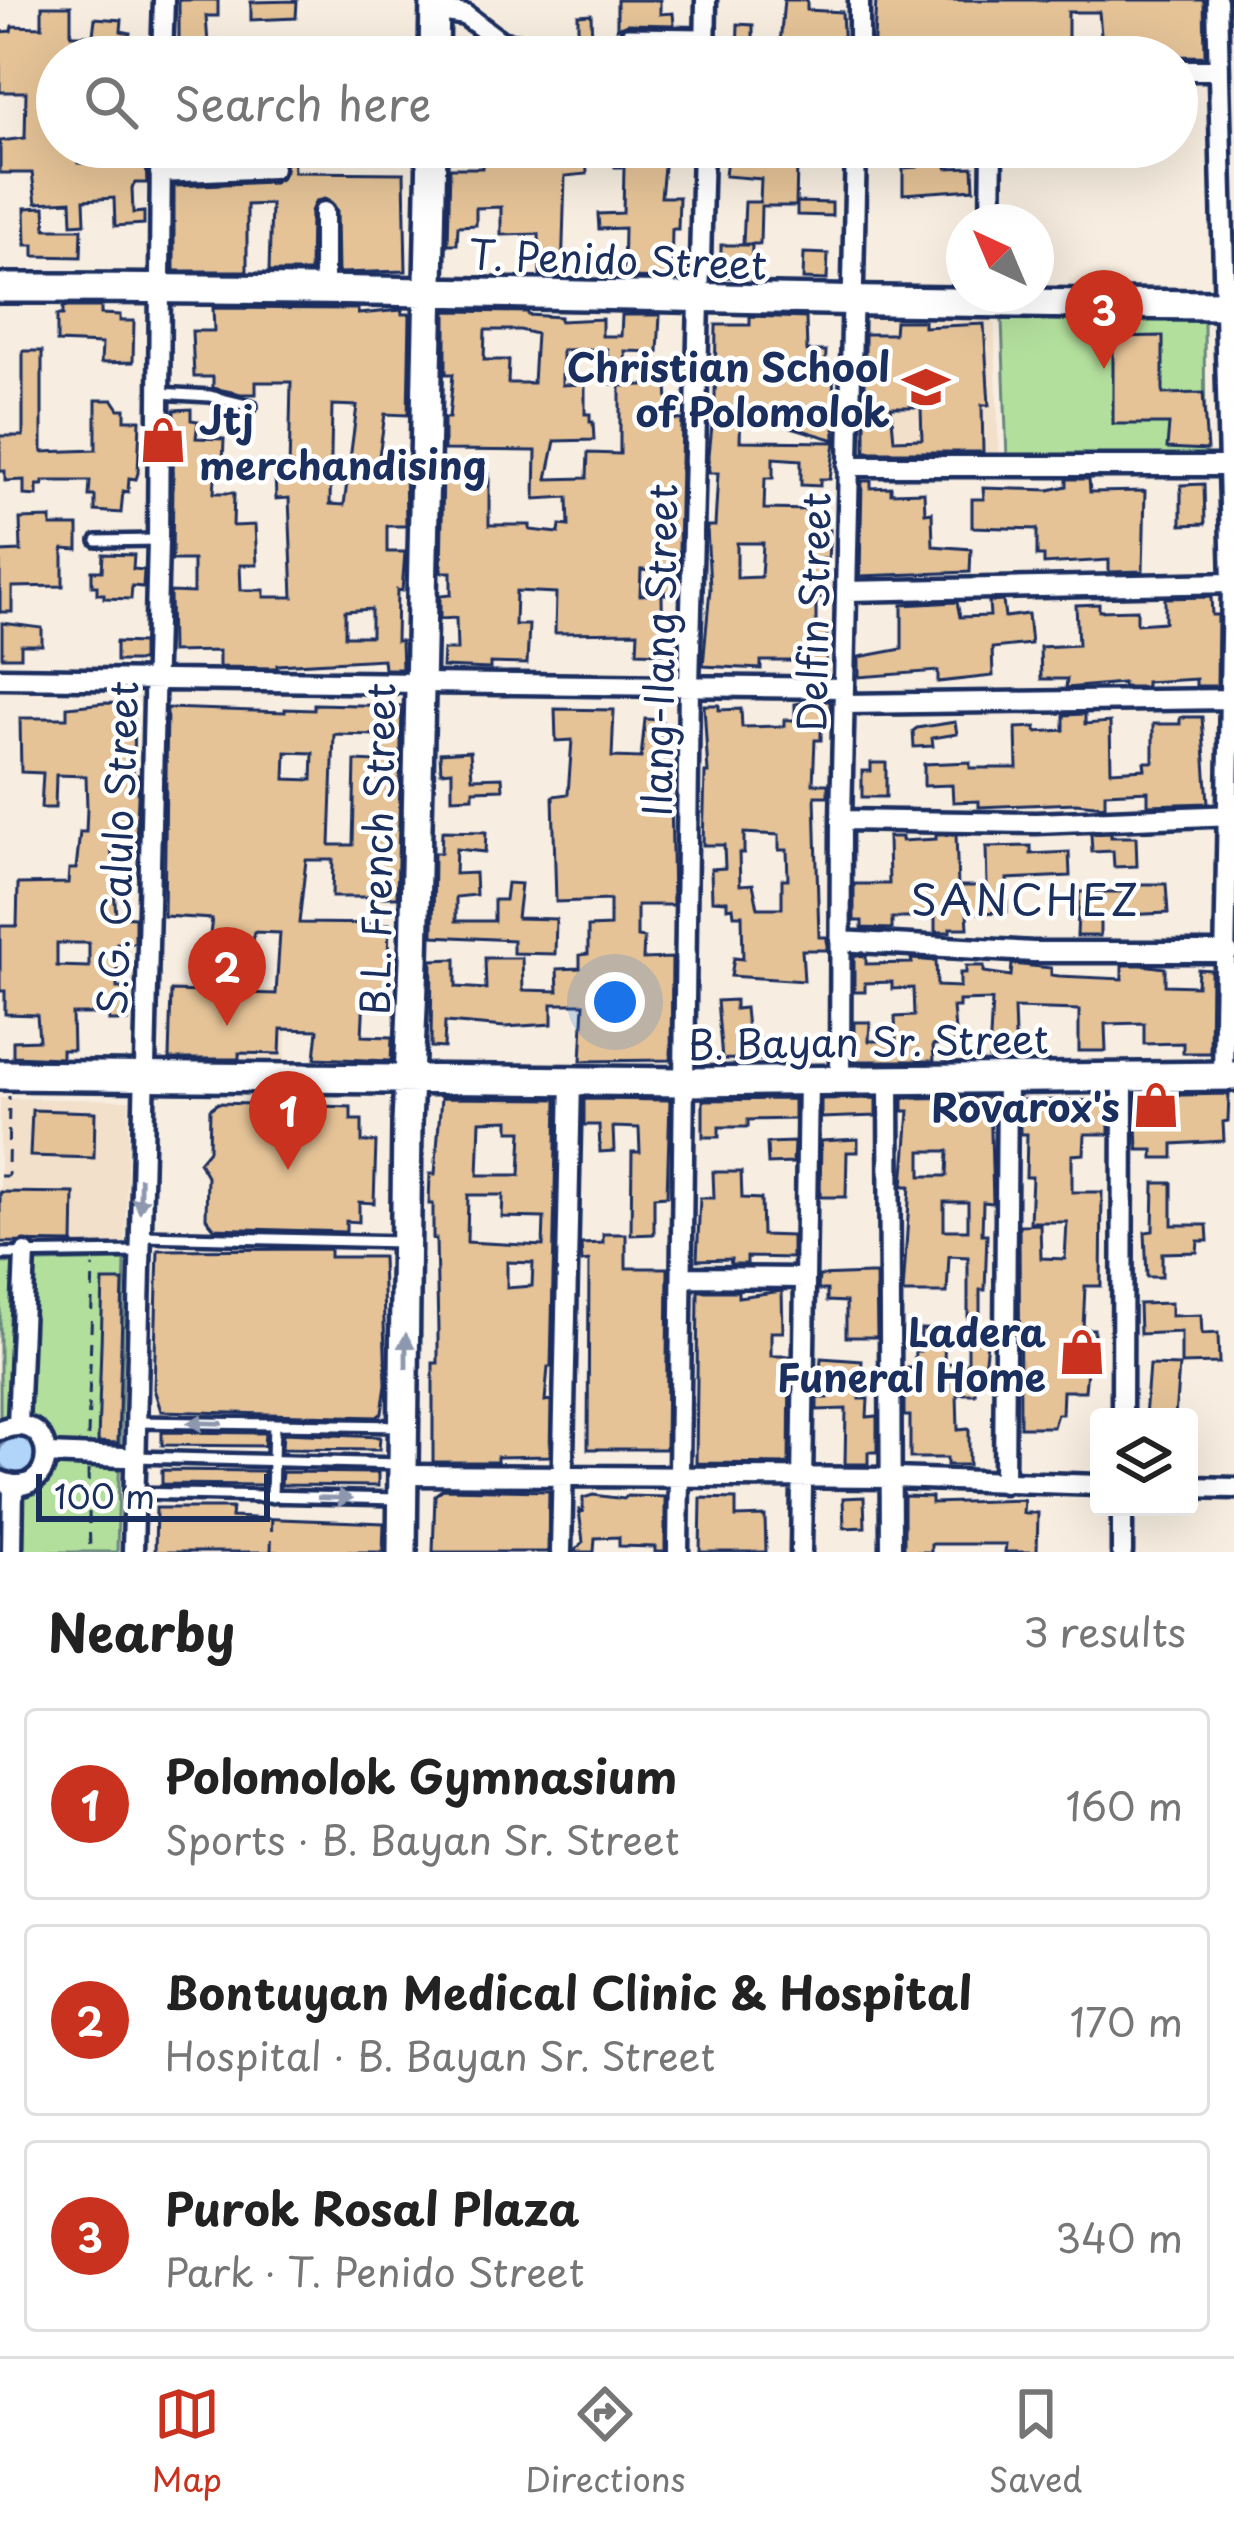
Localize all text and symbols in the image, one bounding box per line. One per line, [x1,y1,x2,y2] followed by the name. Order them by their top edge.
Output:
[36,36,1198,168] search box
[174,68,431,136] text: Search here
[78,69,144,135] icon: search
[946,204,1054,312] north arrow
[468,223,768,293] street label: T. Penido Street
[1065,270,1143,369] pin: 3
[567,336,890,440] place label: Christian School of Polomolok
[901,362,951,412] school or university icon: Christian School of Polomolok
[199,389,486,493] place label: Jtj merchandising
[138,415,188,465] shop icon: Jtj merchandising
[626,483,690,817] street label: Ilang-Ilang Street
[780,492,844,732] street label: Delfin Street
[81,680,151,1016] street label: S.G. Calulo Street
[344,682,408,1016] street label: B.L. French Street
[911,867,1141,930] district label: SANCHEZ
[188,927,266,1026] pin: 2
[585,972,645,1032] your location
[687,1007,1049,1073] street label: B. Bayan Sr. Street
[249,1071,327,1170] pin: 1
[931,1076,1120,1135] place label: Rovarox's
[1131,1080,1181,1130] shop icon: Rovarox's
[130,1177,150,1215] one-way arrow
[777,1301,1046,1405] place label: Ladera Funeral Home
[1057,1327,1107,1377] shop icon: Ladera Funeral Home
[397,1331,416,1369] one-way arrow
[1090,1408,1198,1516] map controls
[1090,1408,1198,1516] button: layers
[185,1413,223,1433] one-way arrow
[36,1468,270,1521] scale bar
[54,1470,155,1520] text: 100 m
[317,1488,355,1508] one-way arrow
[48,1592,235,1669] text: Nearby
[1023,1601,1186,1660] text: 3 results
[165,1741,677,1809] text: Polomolok Gymnasium
[81,1775,99,1834] text: 1
[1066,1775,1183,1834] text: 160 m
[165,1809,679,1868] text: Sports · B. Bayan Sr. Street
[165,1957,972,2025] text: Bontuyan Medical Clinic & Hospital
[76,1991,104,2050] text: 2
[1070,1991,1183,2050] text: 170 m
[165,2025,715,2084] text: Hospital · B. Bayan Sr. Street
[165,2173,580,2241] text: Purok Rosal Plaza
[77,2207,103,2266] text: 3
[1055,2207,1183,2266] text: 340 m
[165,2241,584,2300] text: Park · T. Penido Street
[152,2381,222,2503] tab: Map
[525,2381,686,2503] tab: Directions
[989,2381,1082,2503] tab: Saved

